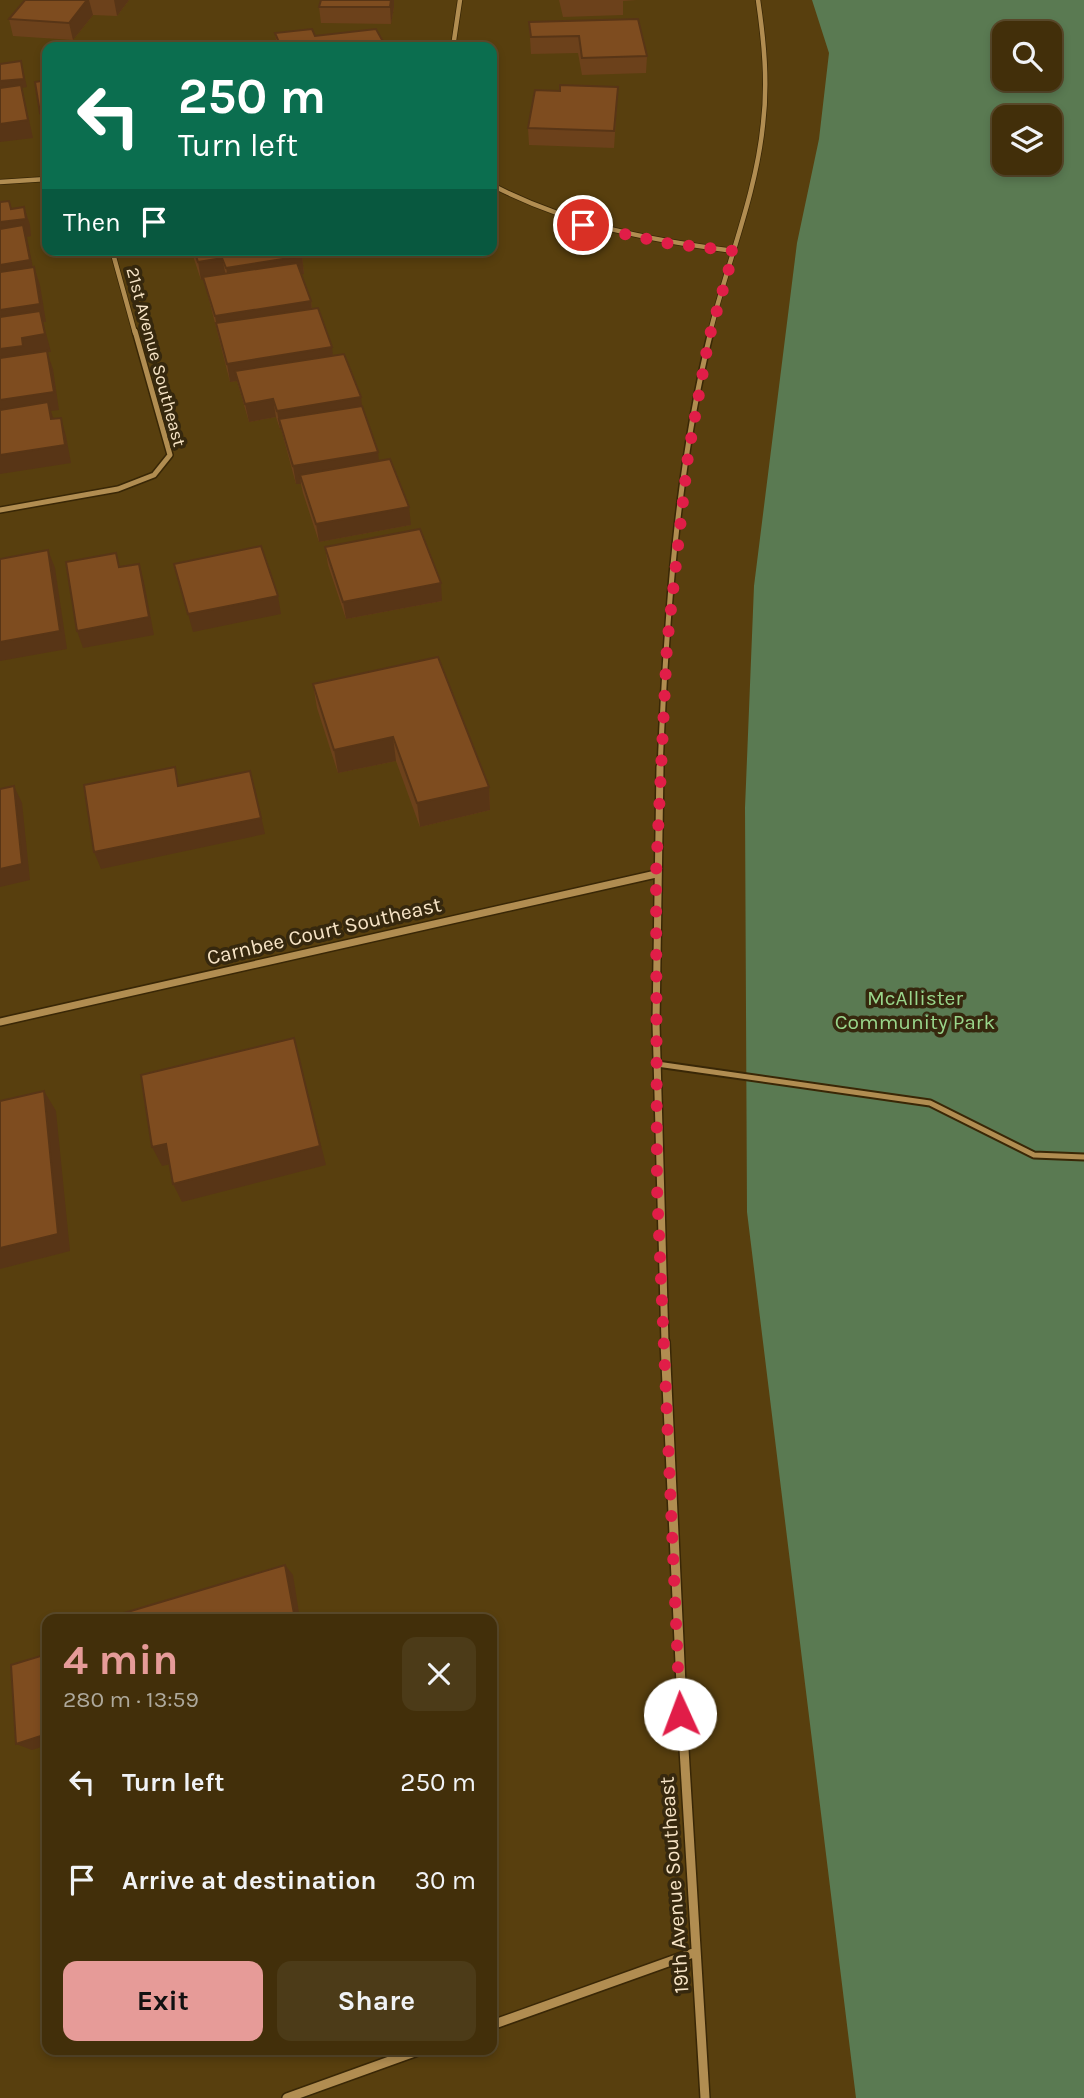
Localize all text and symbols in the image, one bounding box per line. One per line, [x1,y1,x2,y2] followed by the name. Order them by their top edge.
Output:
[992,21,1062,175] map controls
[992,21,1062,91] button: search
[178,68,326,125] text: 250 m
[63,70,154,161] icon: left
[992,105,1062,175] button: layers
[178,127,298,164] text: Turn left
[553,195,613,255] pin
[135,203,173,241] icon: arrive
[564,206,602,244] icon: arrive
[63,207,121,238] text: Then
[121,265,191,449] street label: 21st Avenue Southeast
[204,892,444,970] street label: Carnbee Court Southeast
[835,986,995,1034] park label: McAllister Community Park
[63,1635,178,1685] text: 4 min
[402,1637,476,1711] button: close
[643,1677,717,1751] position arrow
[63,1686,199,1713] text: 280 m · 13:59
[63,1763,101,1801] icon: left
[122,1767,224,1798] text: Turn left
[400,1767,476,1798] text: 250 m
[654,1776,694,1994] street label: 19th Avenue Southeast
[63,1861,101,1899] icon: arrive
[122,1865,376,1896] text: Arrive at destination
[415,1865,476,1896] text: 30 m
[63,1961,263,2041] button: Exit
[277,1961,476,2041] button: Share

